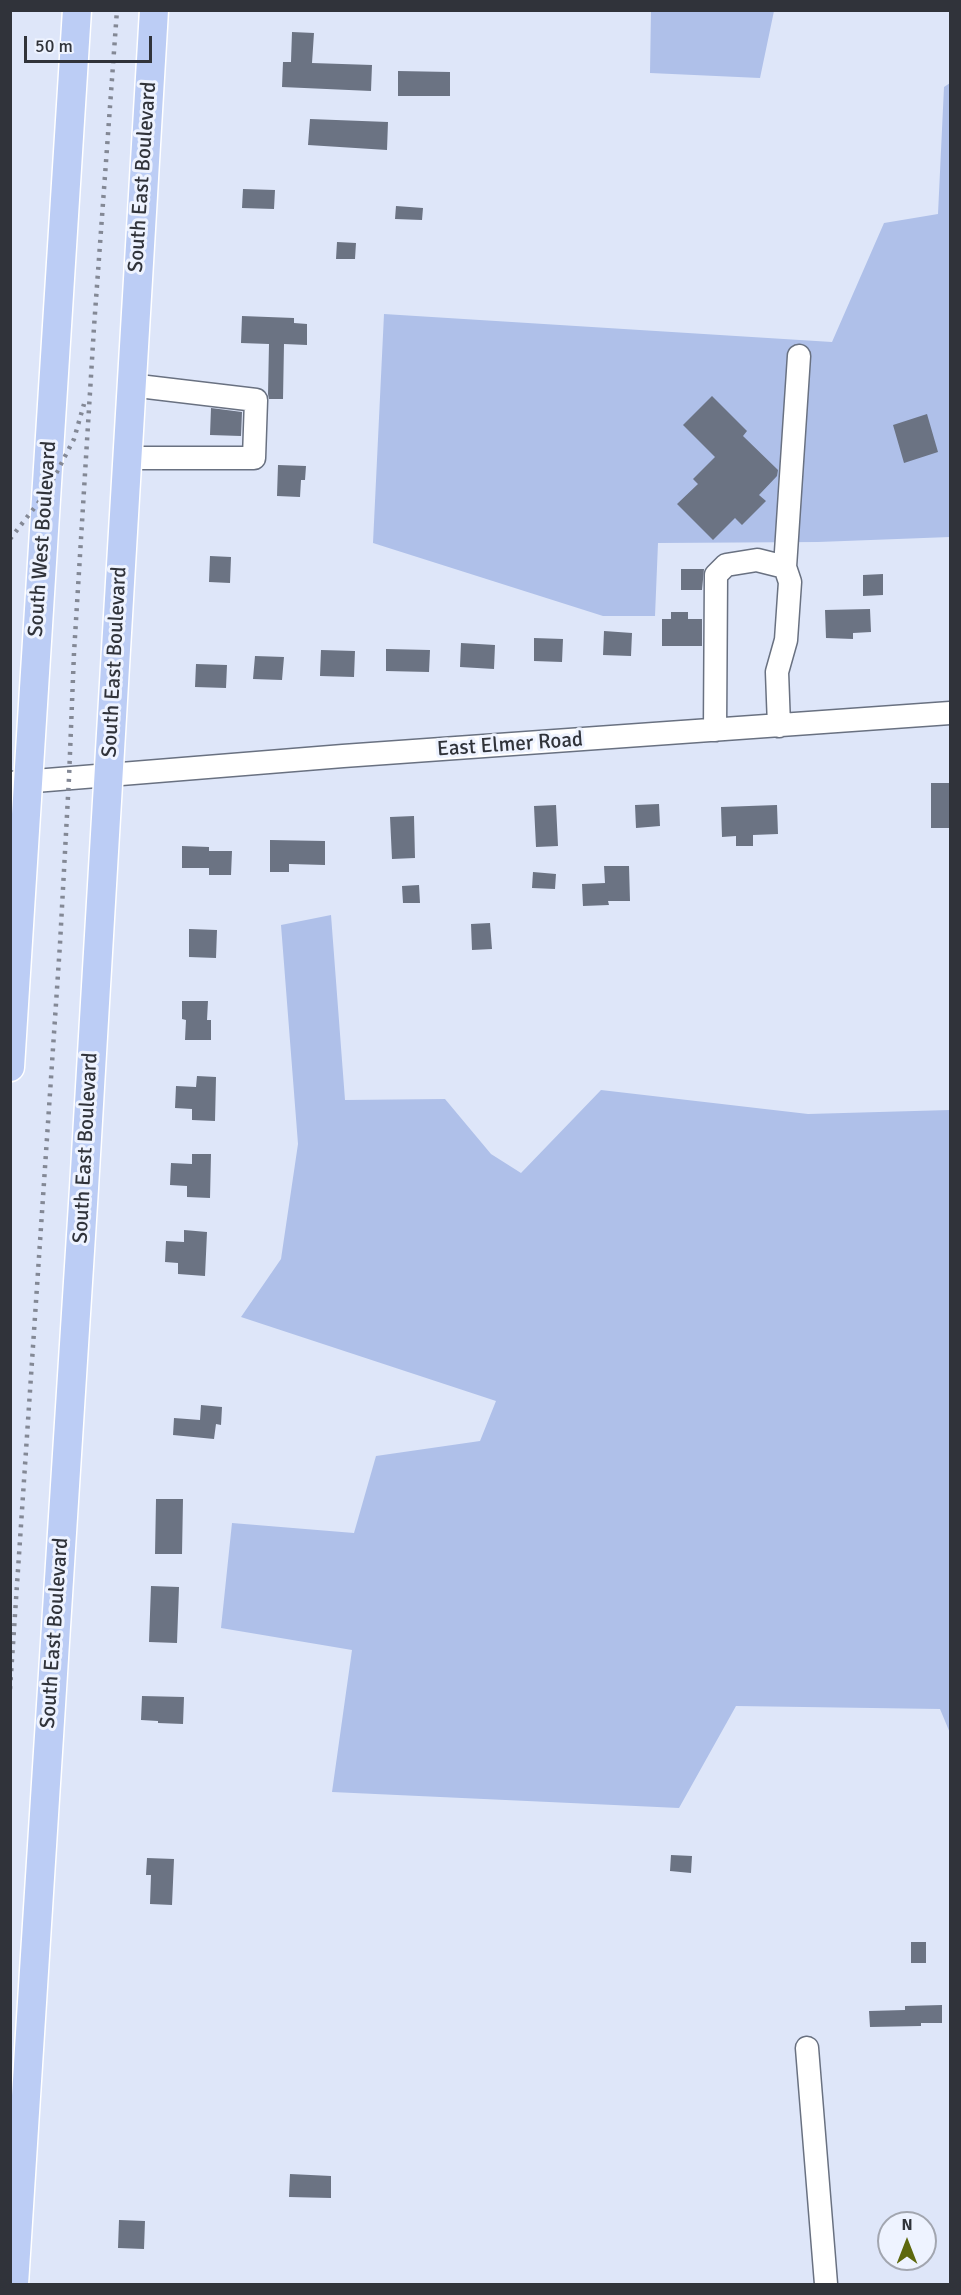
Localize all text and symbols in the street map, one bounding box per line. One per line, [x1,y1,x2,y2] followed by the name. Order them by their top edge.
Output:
[27,24,154,62] scale bar
[35,35,73,57] text: 50 m
[124,81,162,273] street label: South East Boulevard
[24,440,62,638] street label: South West Boulevard
[97,566,133,758] street label: South East Boulevard
[436,727,584,763] street label: East Elmer Road
[68,1052,104,1244] street label: South East Boulevard
[36,1537,74,1729] street label: South East Boulevard
[877,2211,937,2271] north arrow
[901,2215,913,2235] text: N

